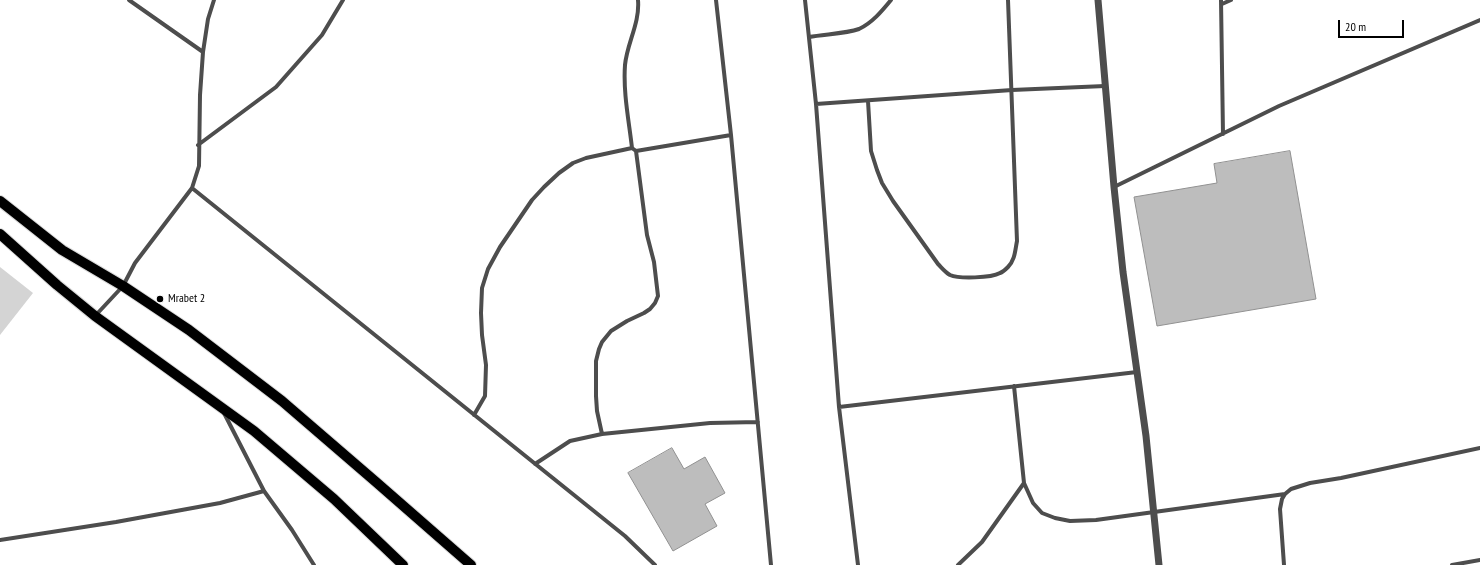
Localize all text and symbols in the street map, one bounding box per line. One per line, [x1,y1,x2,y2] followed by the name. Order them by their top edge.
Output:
[1340,12,1406,38] scale bar
[1345,19,1366,34] text: 20 m
[168,292,205,306] place label: Mrabet 2
[155,294,165,304] marker: Mrabet 2

